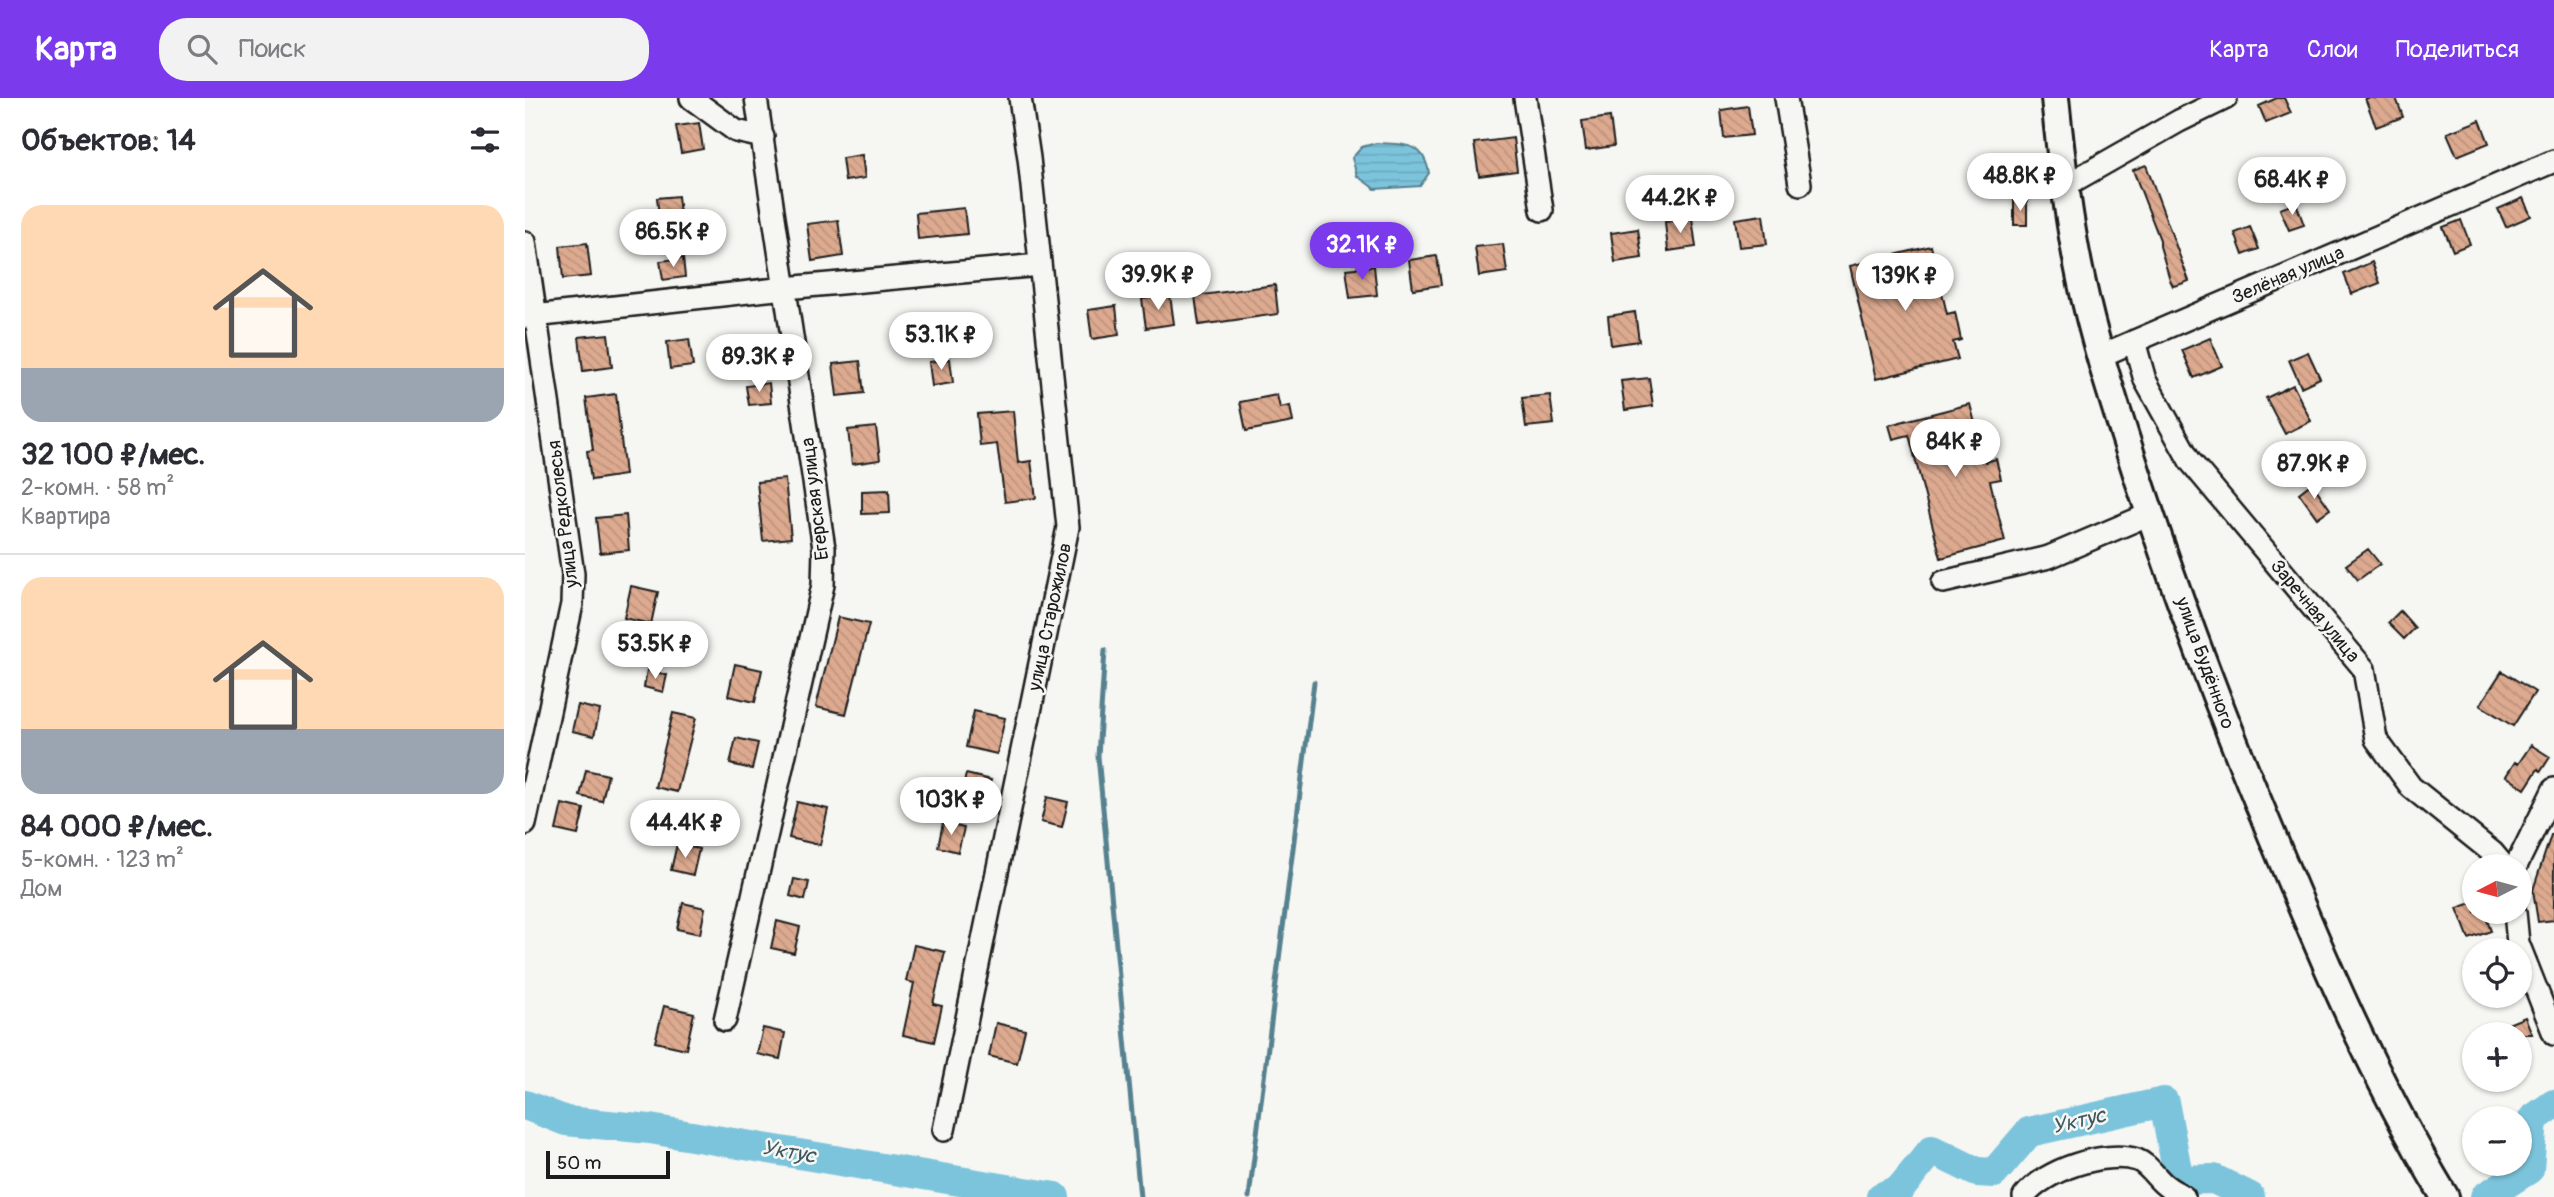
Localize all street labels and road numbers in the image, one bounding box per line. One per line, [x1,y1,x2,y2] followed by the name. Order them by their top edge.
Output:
[2228,241,2348,309] street label: Зелёная улица
[796,436,834,562] street label: Егерская улица
[542,439,584,590] street label: улица Редколесья
[1022,541,1077,694] street label: улица Старожилов
[2265,555,2365,667] street label: Заречная улица
[2170,593,2240,732] street label: улица Будённого

